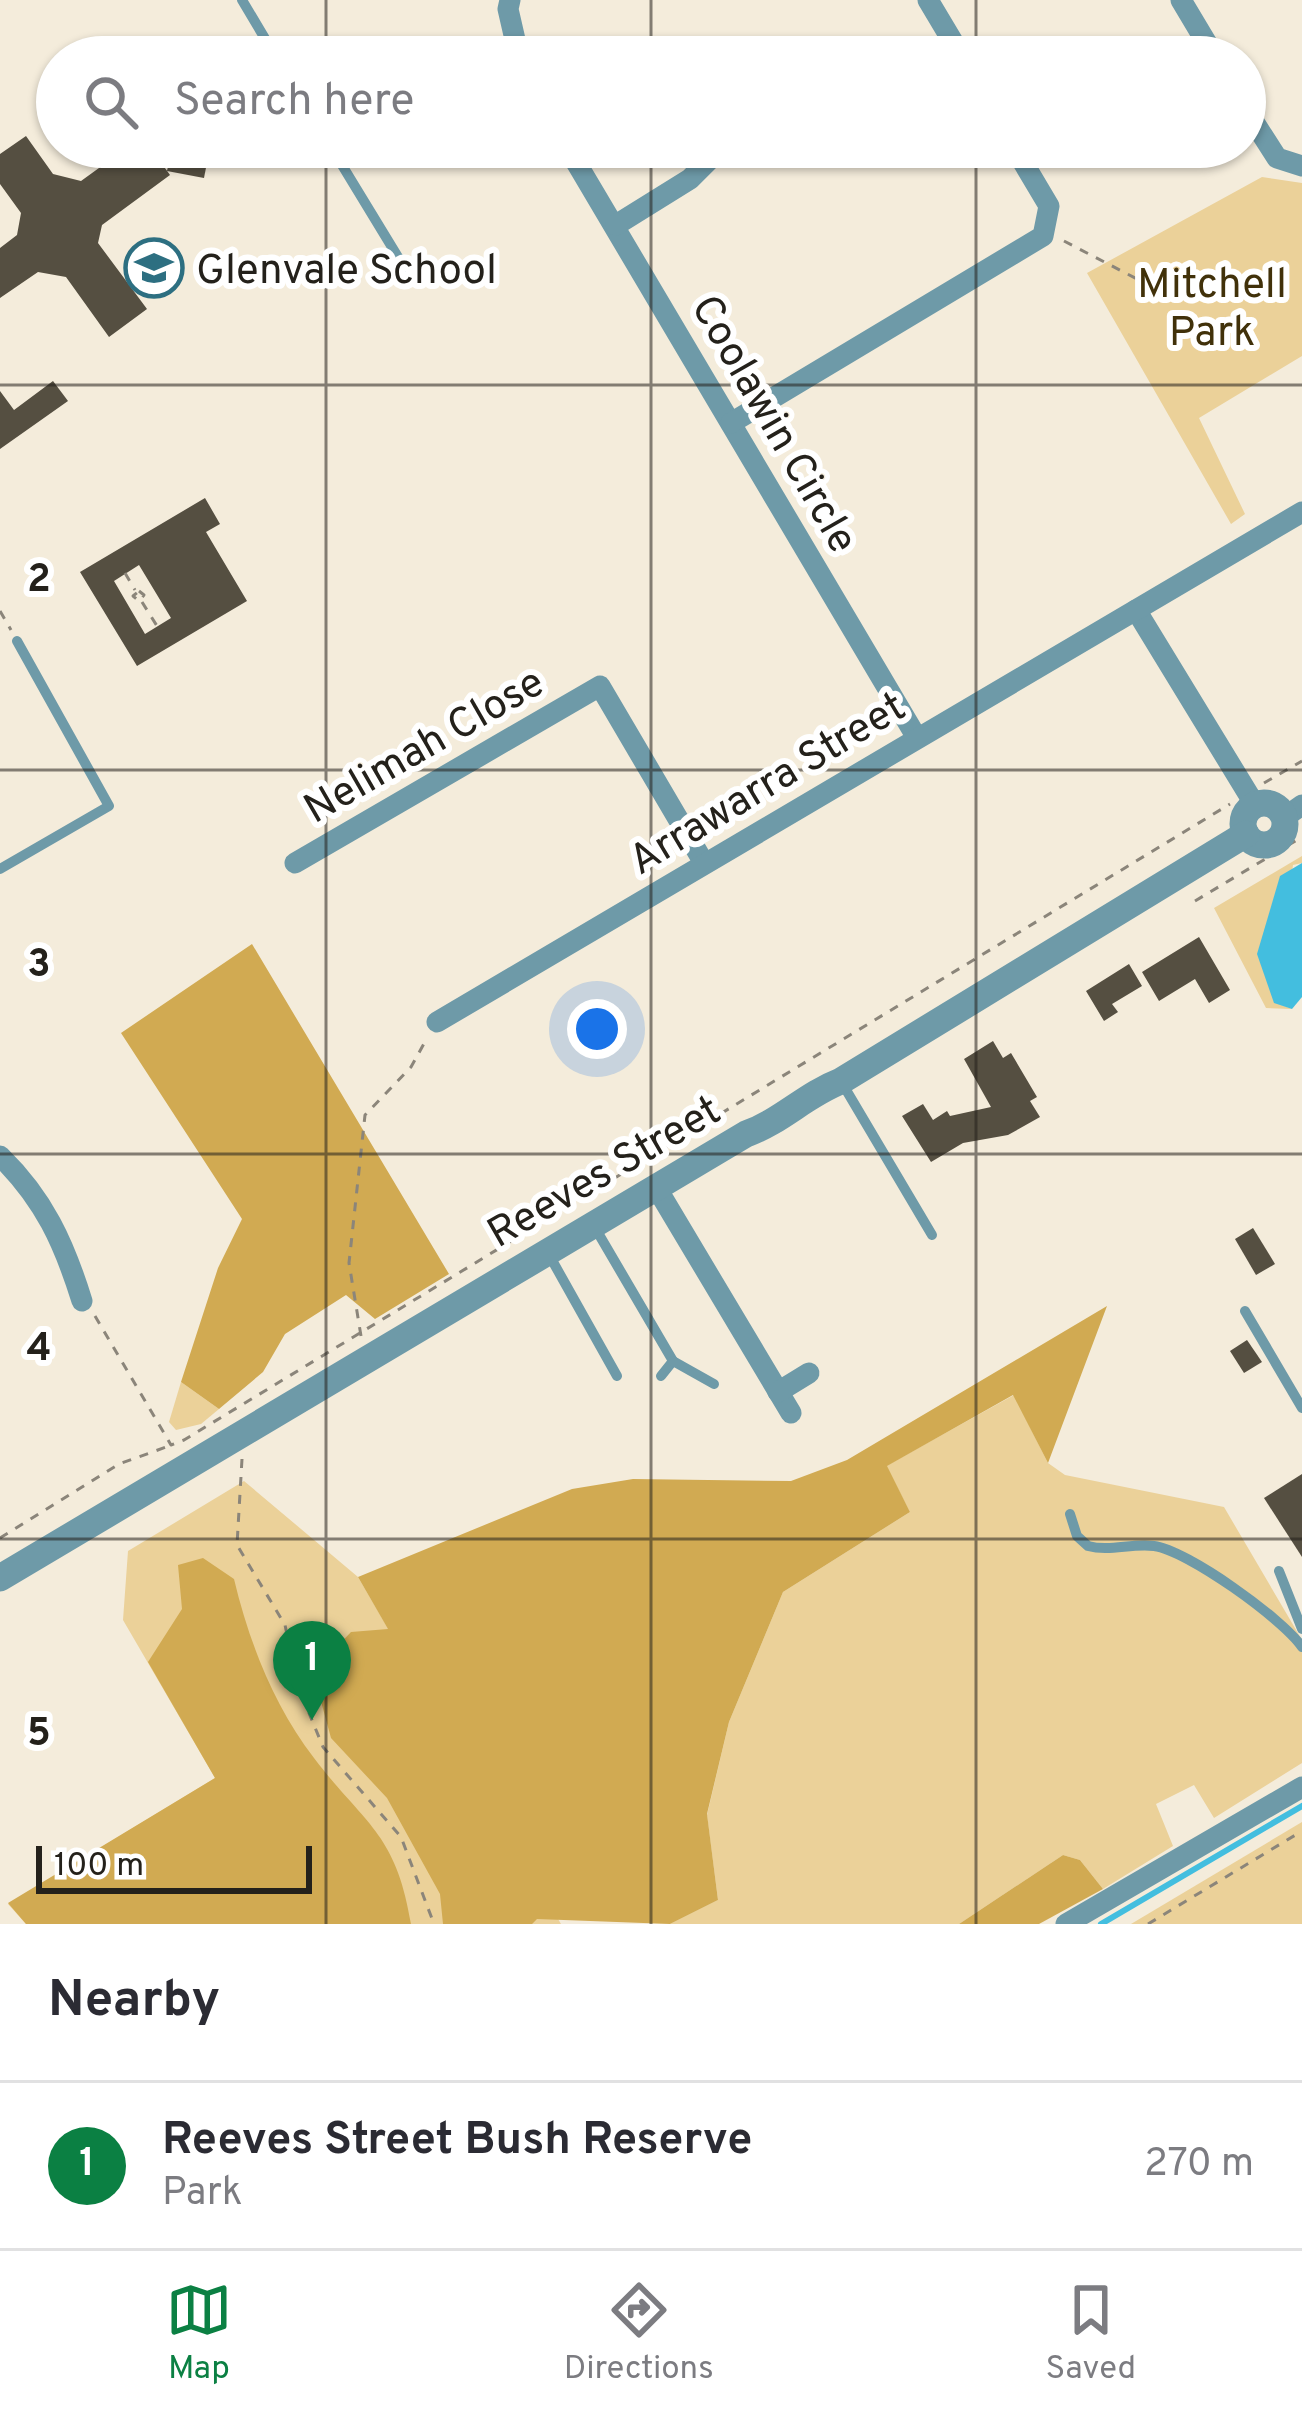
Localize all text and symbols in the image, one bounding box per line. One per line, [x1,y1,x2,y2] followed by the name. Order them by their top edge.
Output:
[36,36,1266,168] search box
[78,69,144,135] icon: search
[174,74,414,131] text: Search here
[123,237,185,299] school or university icon: Glenvale School
[196,246,497,299] place label: Glenvale School
[1137,260,1287,361] park label: Mitchell Park
[677,287,867,564] street label: Coolawin Circle
[27,557,51,606] text: 2
[296,658,555,838] street label: Nelimah Close
[620,682,916,889] street label: Arrawarra Street
[27,942,51,991] text: 3
[567,999,627,1059] your location
[479,1086,731,1262] street label: Reeves Street
[26,1326,52,1375] text: 4
[273,1621,351,1720] pin: 1
[27,1711,51,1760] text: 5
[36,1840,312,1893] scale bar
[54,1846,144,1888] text: 100 m
[48,1970,220,2035] text: Nearby
[162,2113,752,2170] text: Reeves Street Bush Reserve
[79,2141,95,2190] text: 1
[1144,2141,1254,2190] text: 270 m
[162,2170,243,2219] text: Park
[166,2277,232,2391] tab: Map
[564,2277,714,2391] tab: Directions
[1045,2277,1136,2391] tab: Saved

